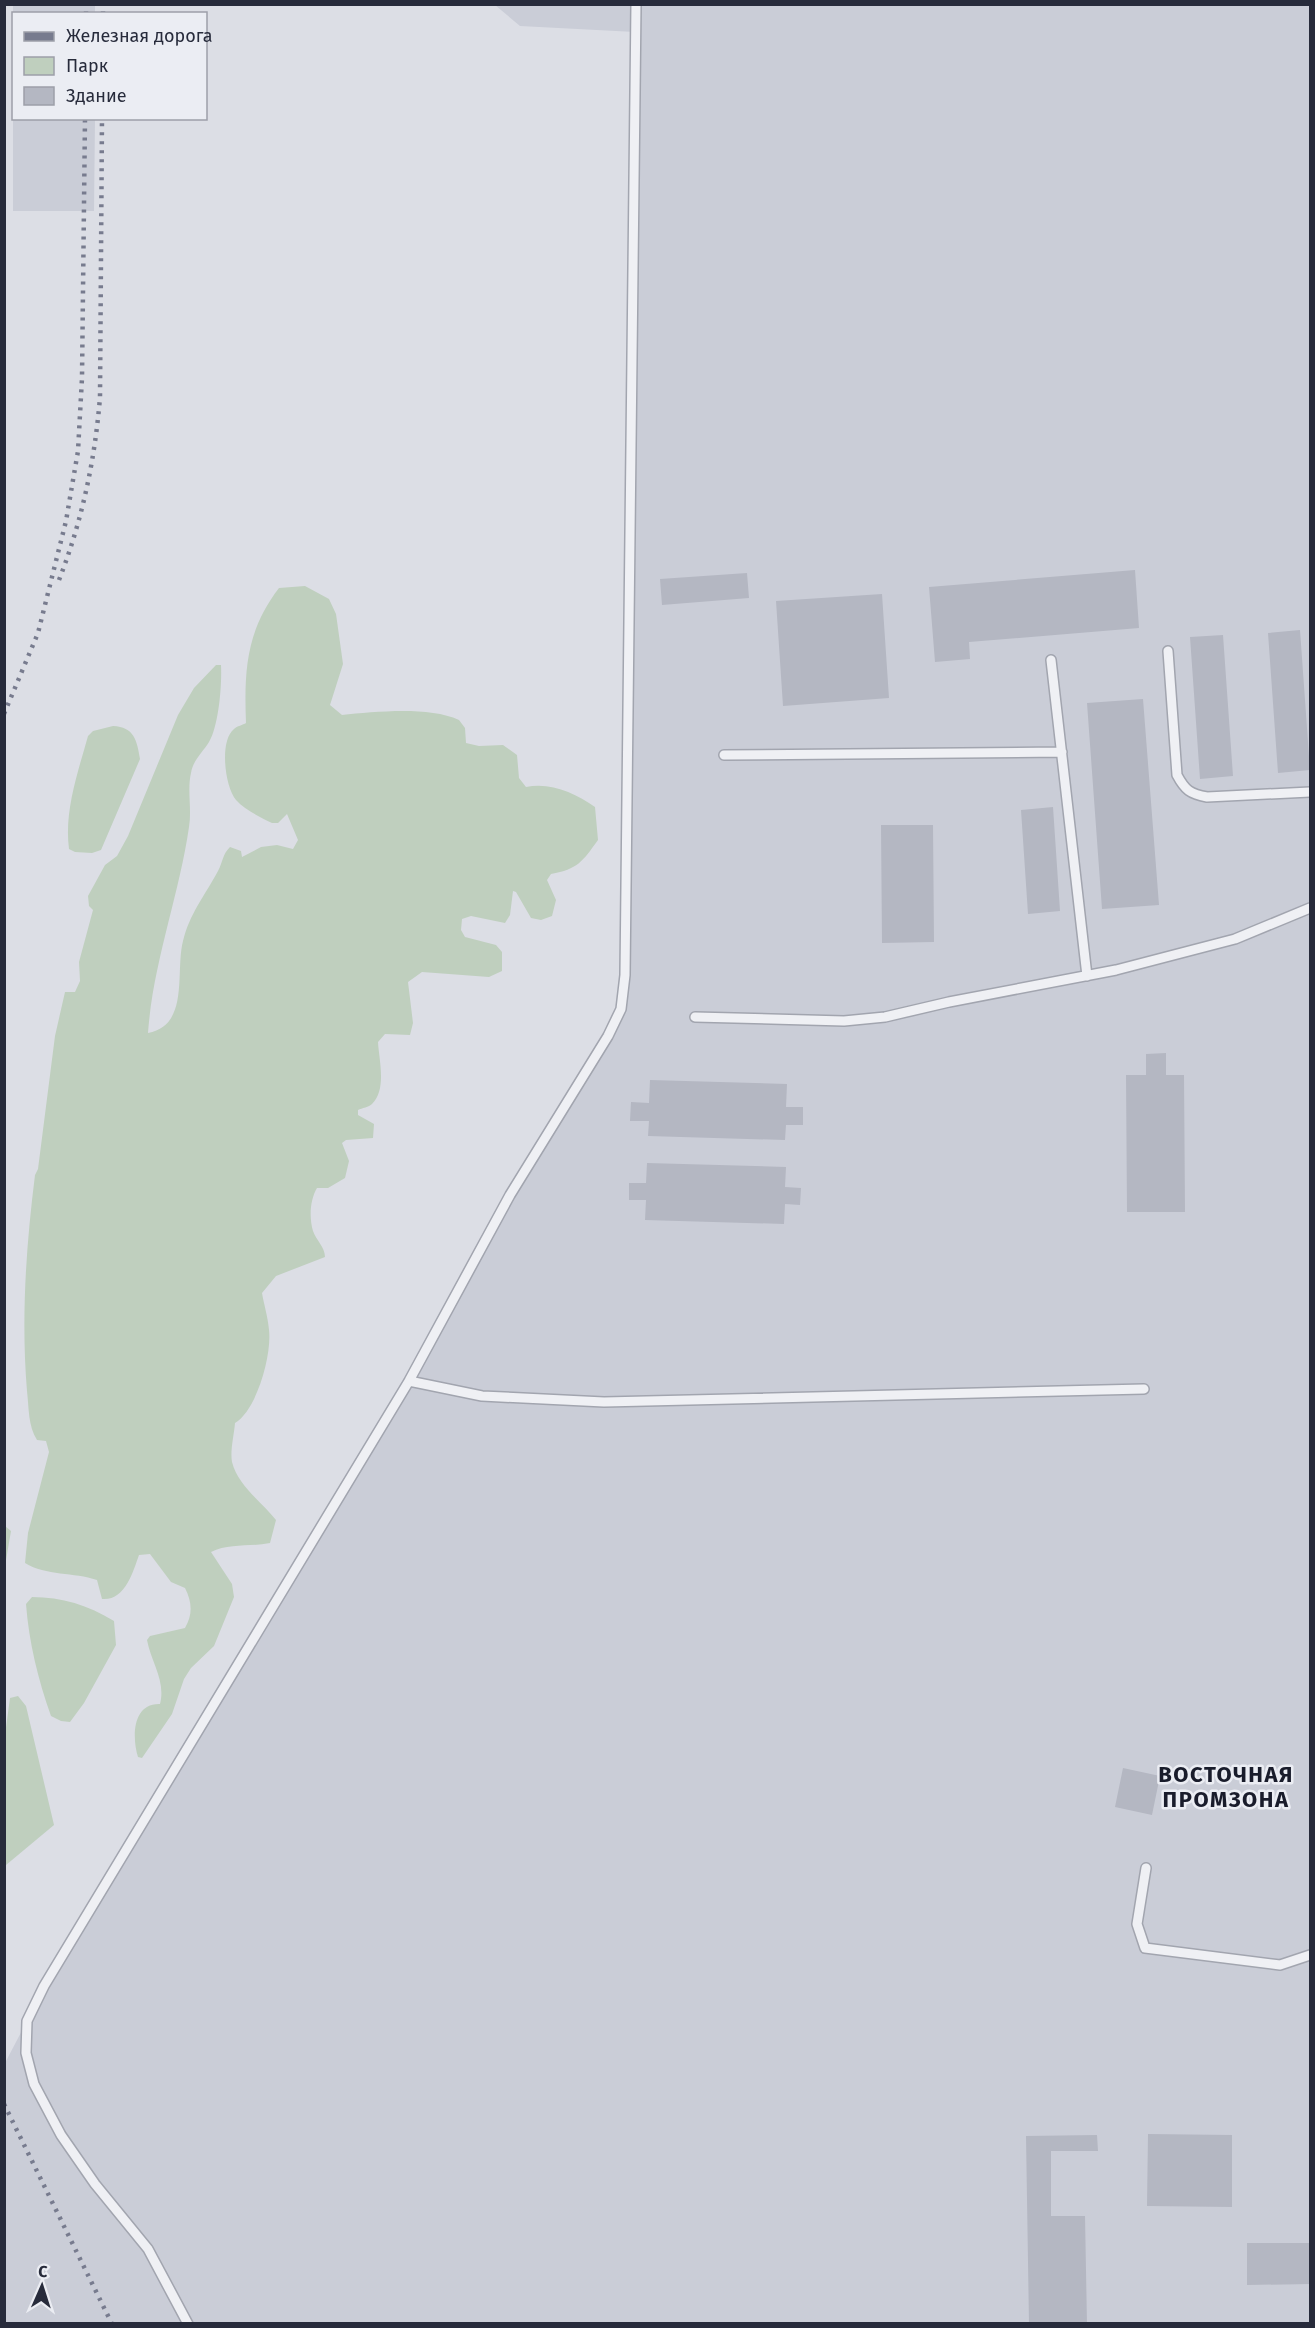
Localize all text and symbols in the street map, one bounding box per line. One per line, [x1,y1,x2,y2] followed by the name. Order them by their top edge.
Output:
[12,12,207,120] legend
[66,25,213,47] text: Железная дорога
[66,55,109,77] text: Парк
[66,85,127,107] text: Здание
[1158,1761,1294,1813] district label: ВОСТОЧНАЯ ПРОМЗОНА
[12,2256,72,2316] north arrow
[38,2262,49,2281] text: С

